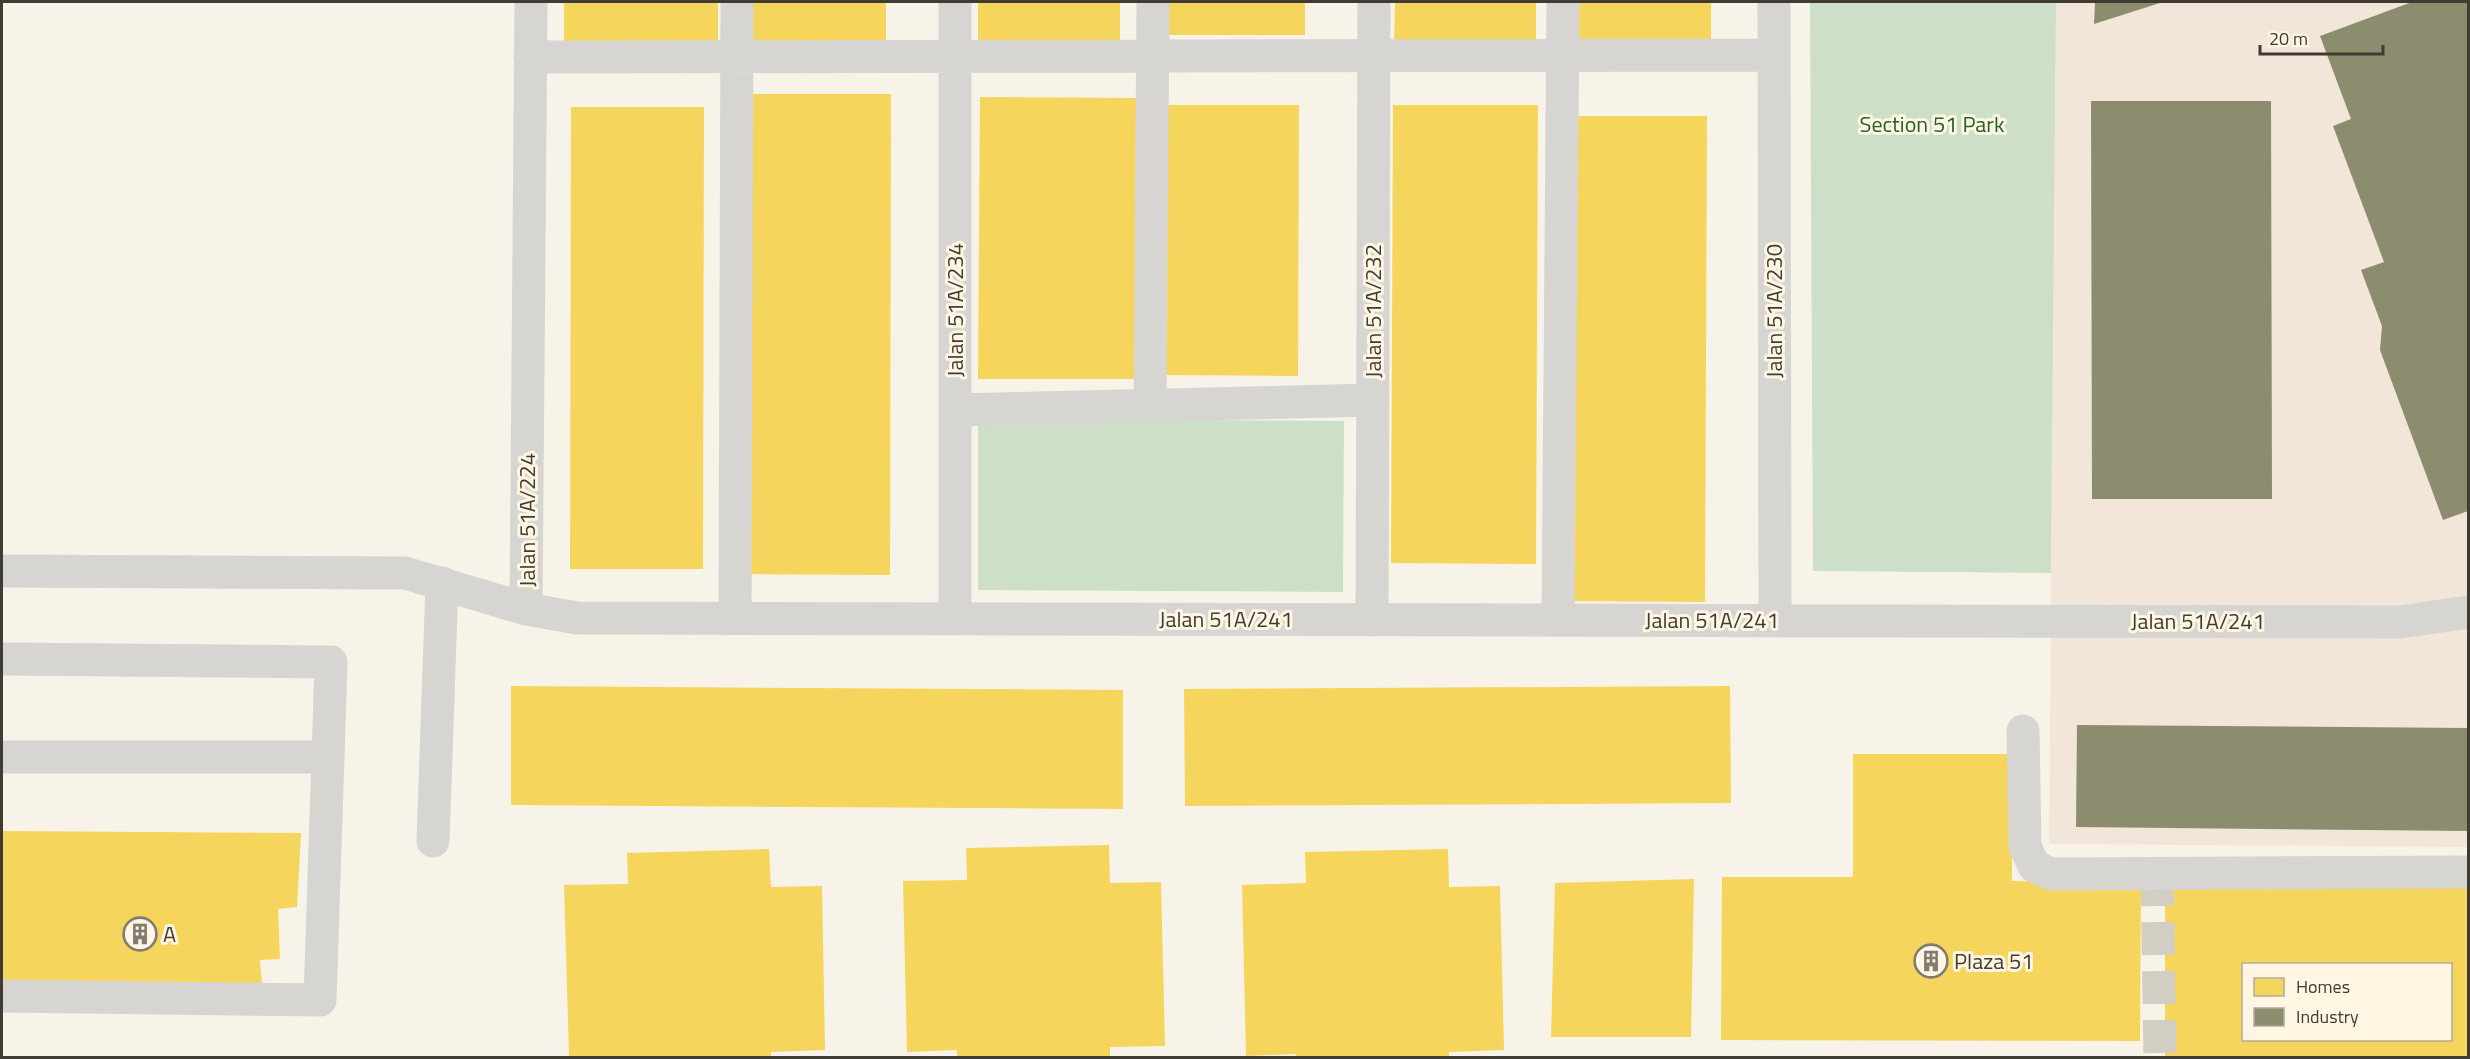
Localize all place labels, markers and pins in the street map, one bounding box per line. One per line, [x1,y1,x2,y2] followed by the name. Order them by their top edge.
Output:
[122,916,158,952] building icon: A
[163,917,176,951] place label: A
[1913,943,1949,979] building icon: Plaza 51
[1954,944,2034,978] place label: Plaza 51

